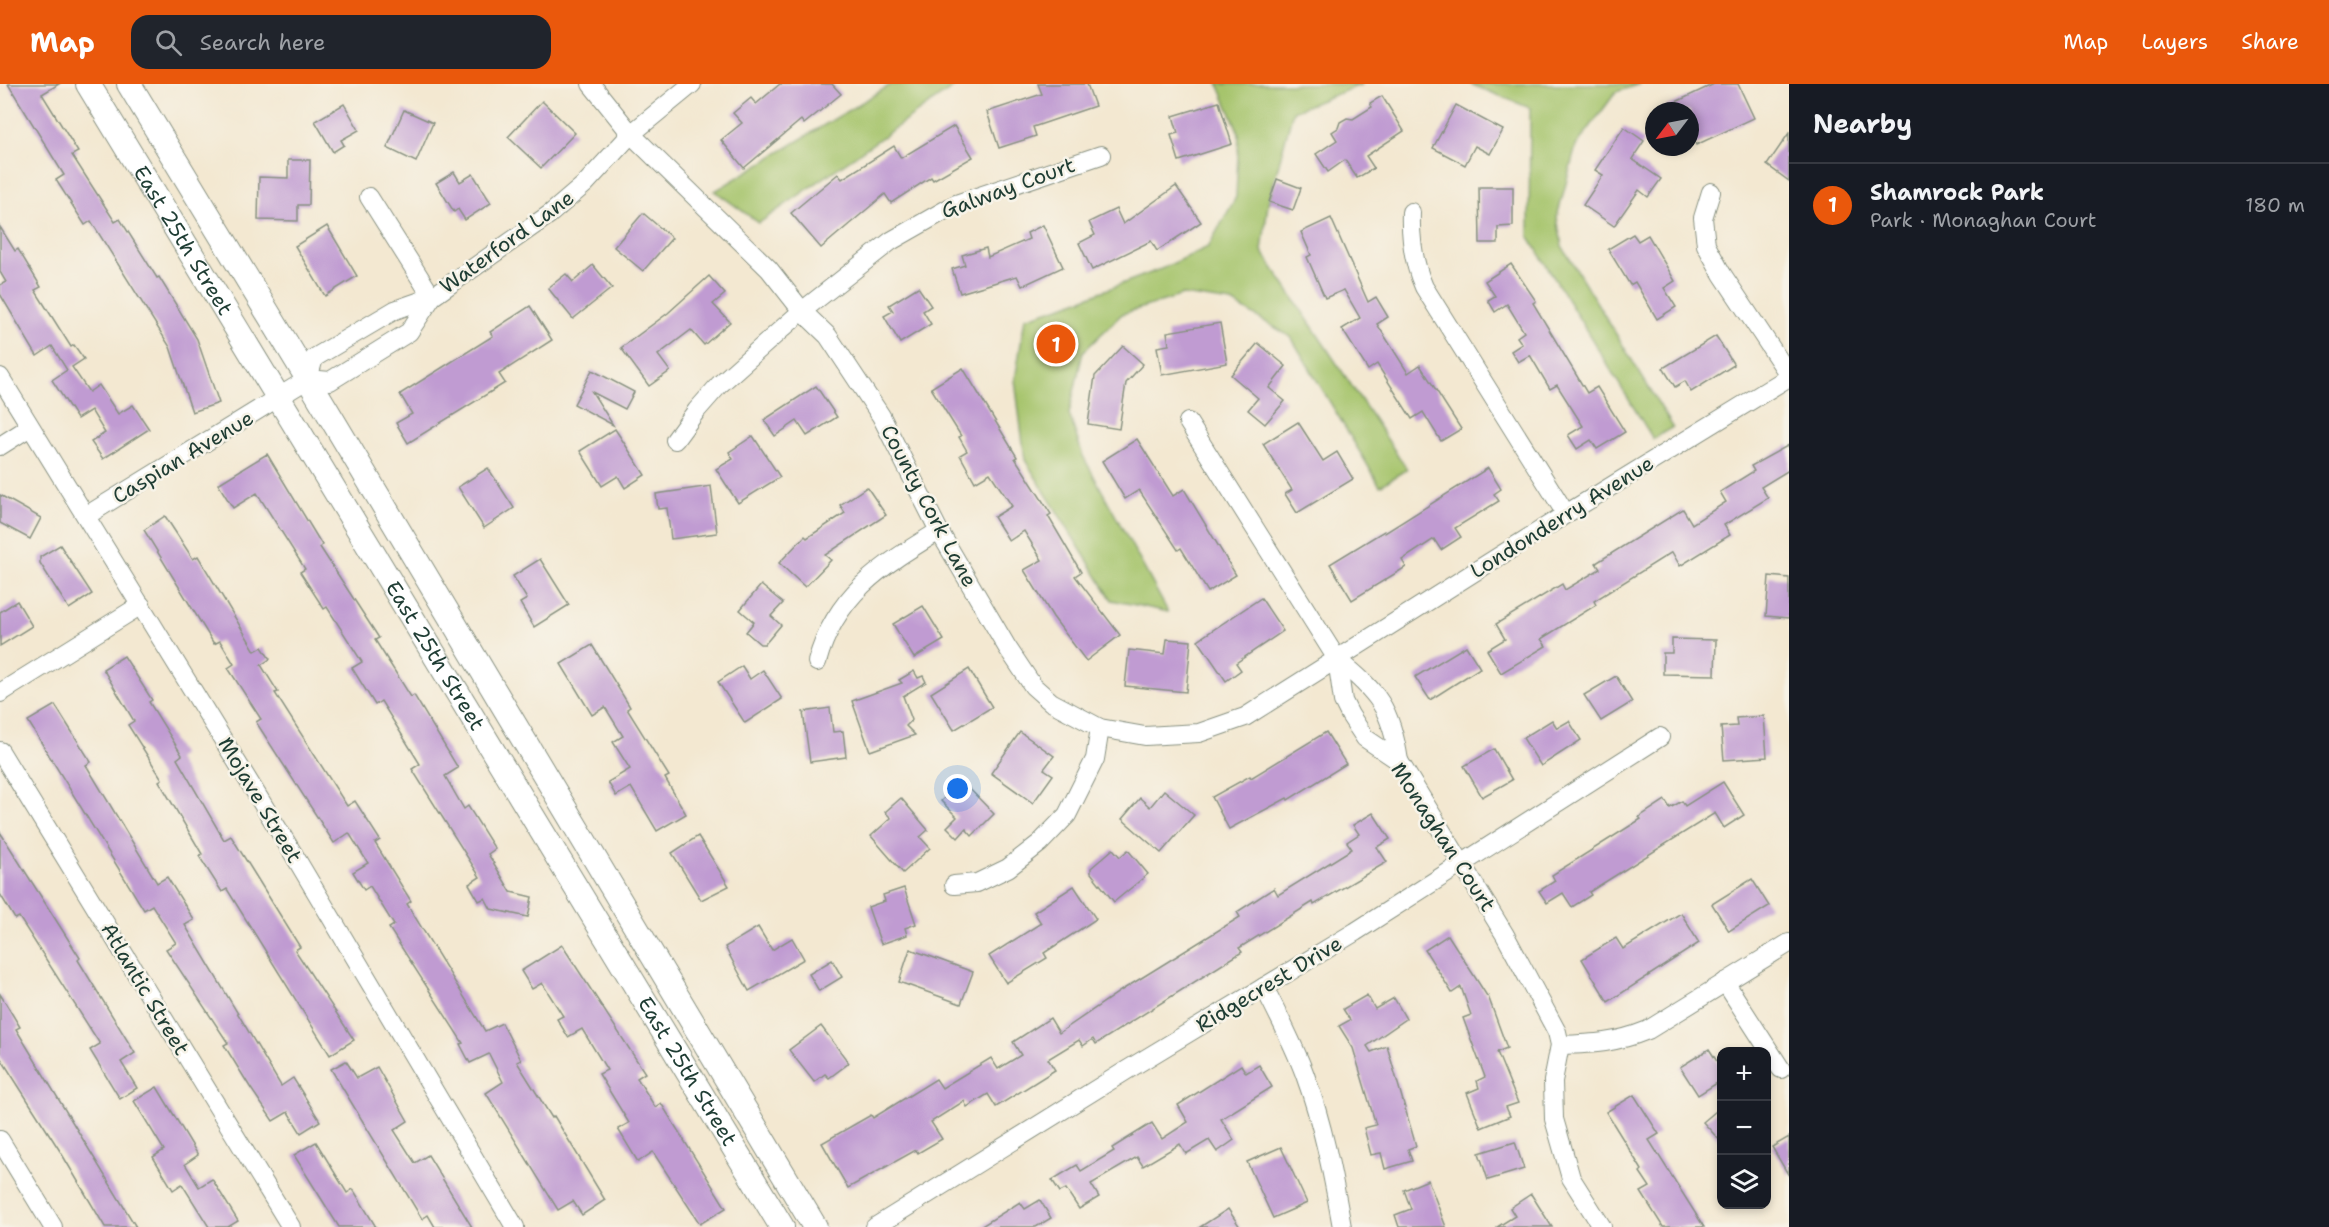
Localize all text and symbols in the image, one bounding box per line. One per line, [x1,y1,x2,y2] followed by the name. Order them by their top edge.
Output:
[131,15,551,69] search box
[30,23,95,61] text: Map
[152,26,185,59] icon: search
[200,28,325,57] text: Search here
[2063,28,2108,56] text: Map
[2141,28,2208,56] text: Layers
[2241,28,2299,56] text: Share
[1645,102,1699,156] north arrow
[1813,106,1912,141] text: Nearby
[937,151,1079,225] street label: Galway Court
[127,160,239,320] street label: East 25th Street
[1870,178,2044,207] text: Shamrock Park
[434,184,580,300] street label: Waterford Lane
[1828,192,1837,218] text: 1
[2245,192,2305,218] text: 180 m
[1870,207,2097,233] text: Park · Monaghan Court
[1036,322,1076,366] pin: 1
[107,404,259,510] street label: Caspian Avenue
[874,420,984,592] street label: County Cork Lane
[1465,449,1659,585] street label: Londonderry Avenue
[379,576,491,736] street label: East 25th Street
[211,732,309,868] street label: Mojave Street
[1384,757,1502,917] street label: Monaghan Court
[943,774,972,803] your location
[94,918,196,1060] street label: Atlantic Street
[1191,929,1347,1039] street label: Ridgecrest Drive
[631,991,744,1151] street label: East 25th Street
[1717,1047,1771,1209] map controls
[1717,1047,1771,1101] button: +
[1717,1101,1771,1155] button: −
[1717,1155,1771,1209] button: layers

